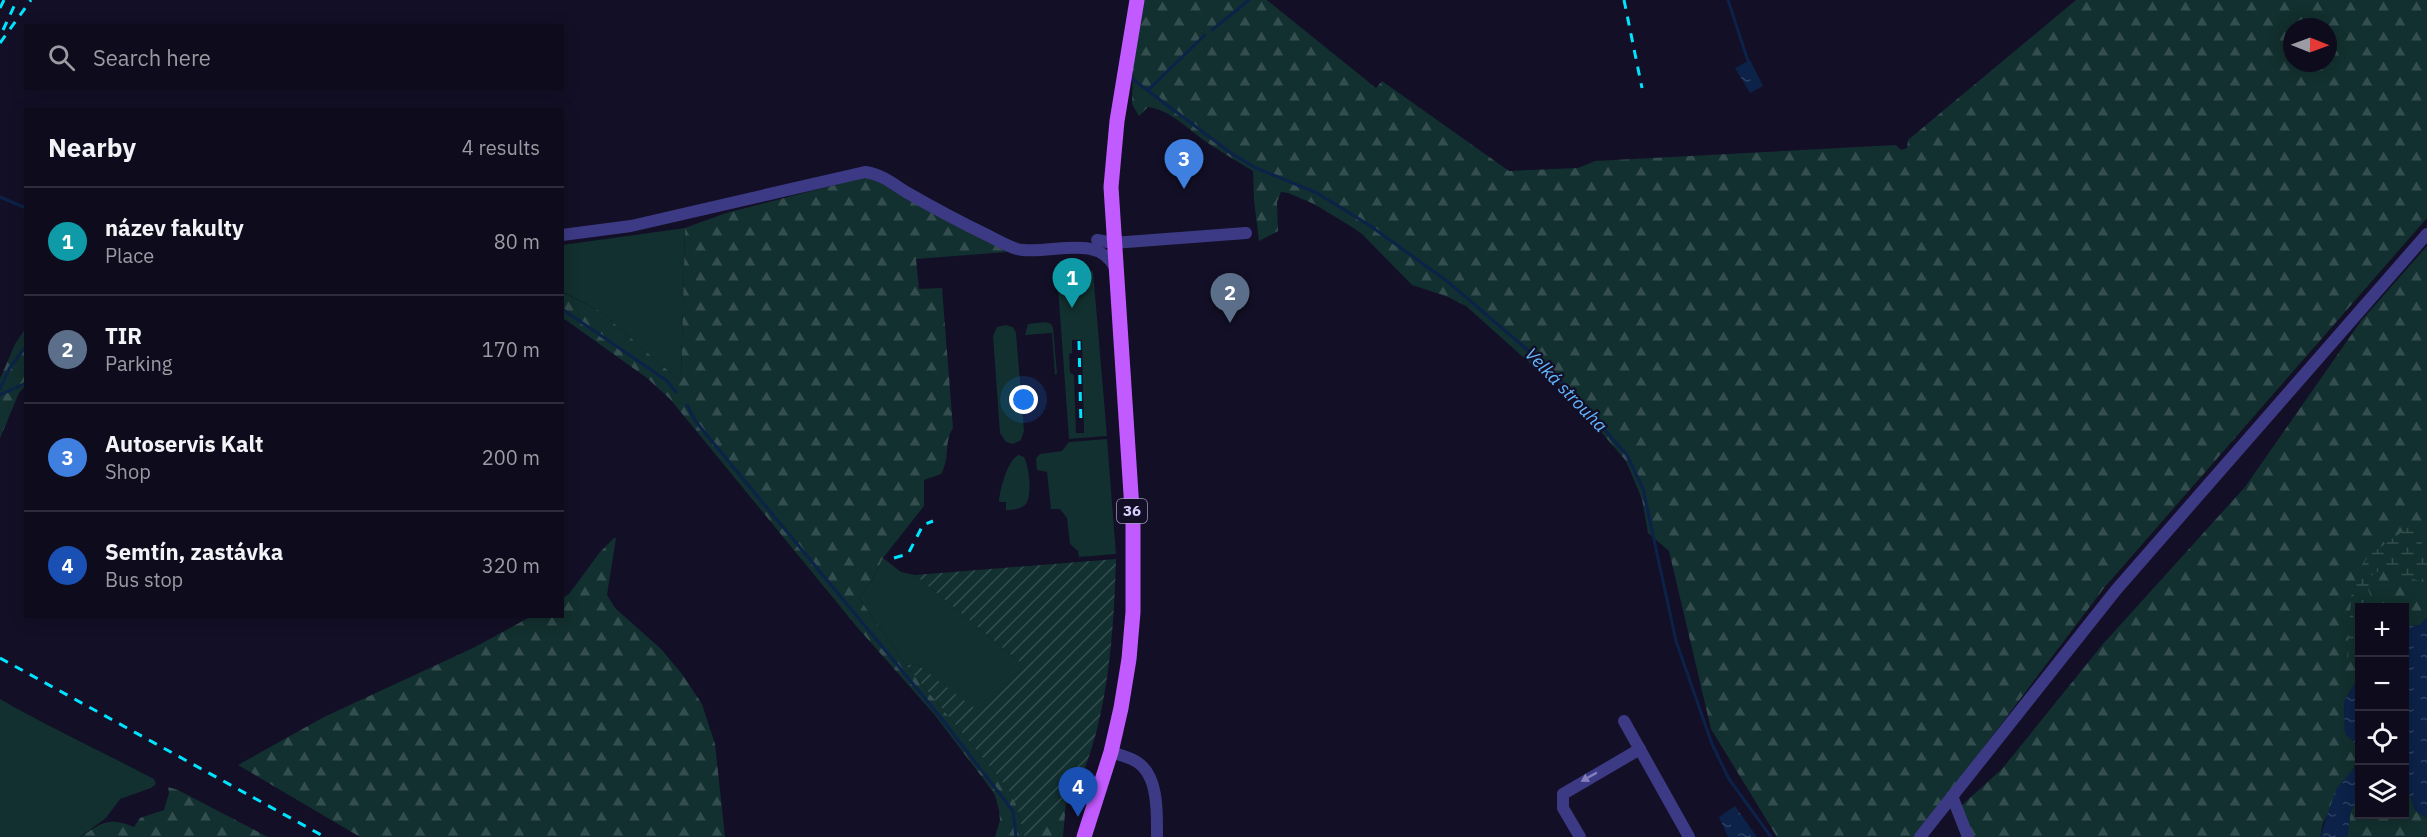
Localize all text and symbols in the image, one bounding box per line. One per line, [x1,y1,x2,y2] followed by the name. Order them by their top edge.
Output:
[2283,18,2337,72] north arrow
[24,24,564,90] search box
[45,41,78,74] icon: search
[93,43,211,72] text: Search here
[48,130,136,164] text: Nearby
[462,134,540,161] text: 4 results
[1164,140,1204,189] pin: 3
[105,213,244,242] text: název fakulty
[62,228,74,255] text: 1
[494,228,540,255] text: 80 m
[105,242,154,269] text: Place
[1052,258,1092,308] pin: 1
[1210,274,1250,323] pin: 2
[105,321,142,350] text: TIR
[62,336,74,363] text: 2
[482,336,540,363] text: 170 m
[1520,342,1612,437] water label: Velká strouha
[105,350,172,377] text: Parking
[1009,385,1038,414] your location
[105,429,263,458] text: Autoservis Kalt
[62,444,74,471] text: 3
[482,444,540,471] text: 200 m
[105,458,151,485] text: Shop
[1117,499,1147,523] road number: 36
[105,537,283,566] text: Semtín, zastávka
[62,552,74,579] text: 4
[482,552,540,579] text: 320 m
[105,566,183,593] text: Bus stop
[2355,603,2409,819] map controls
[2355,603,2409,657] button: +
[2355,657,2409,711] button: −
[2355,711,2409,765] button: locate
[2355,765,2409,819] button: layers
[1058,768,1098,817] pin: 4
[1581,772,1597,783] one-way arrow

